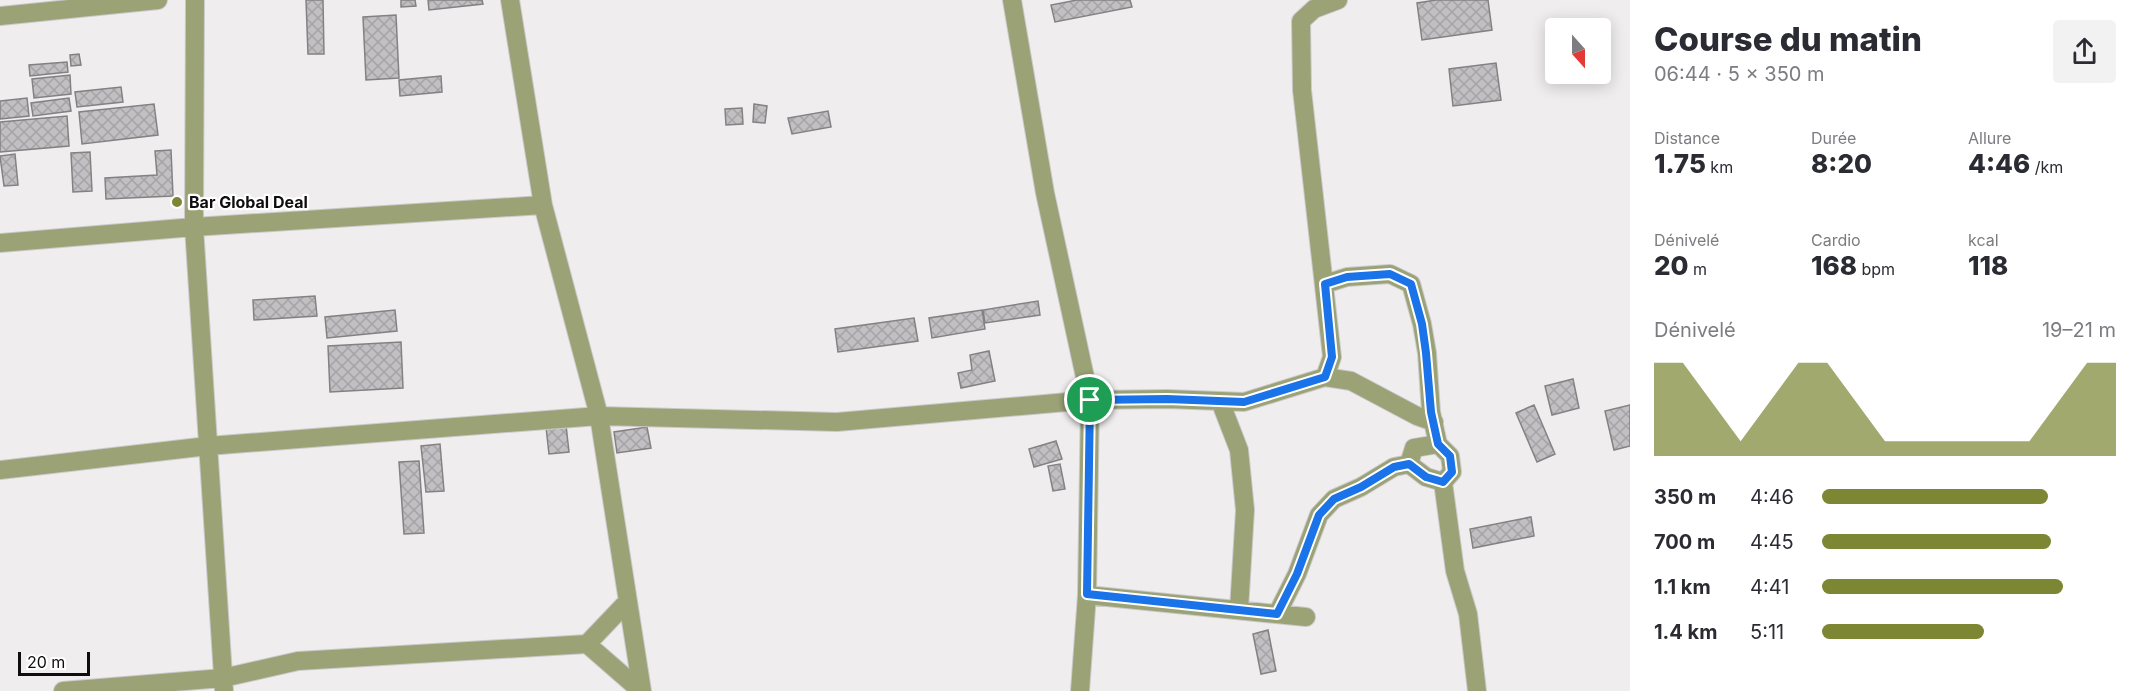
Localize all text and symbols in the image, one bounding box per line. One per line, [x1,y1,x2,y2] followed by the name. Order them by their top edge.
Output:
[1545,18,1611,84] north arrow
[1545,18,1611,84] map controls
[1654,19,1922,59] text: Course du matin
[2053,20,2116,83] button: share
[1654,62,1825,86] text: 06:44 · 5 × 350 m
[1654,128,1720,148] text: Distance
[1811,128,1856,148] text: Durée
[1968,128,2011,148] text: Allure
[1654,148,1706,179] text: 1.75
[1811,148,1872,179] text: 8:20
[1968,148,2030,179] text: 4:46
[1706,157,1733,177] text: km
[2030,157,2063,177] text: /km
[189,192,308,212] place label: Bar Global Deal
[170,195,184,209] marker: Bar Global Deal
[1654,230,1719,250] text: Dénivelé
[1811,230,1861,250] text: Cardio
[1968,230,1999,250] text: kcal
[1654,250,1689,281] text: 20
[1811,250,1857,281] text: 168
[1968,250,2008,281] text: 118
[1689,259,1707,279] text: m
[1857,259,1895,279] text: bpm
[1654,318,1736,342] text: Dénivelé
[2042,318,2116,342] text: 19–21 m
[1064,374,1115,425] pin
[1073,383,1106,416] icon: arrive
[1654,485,1716,509] text: 350 m
[1750,485,1794,509] text: 4:46
[1654,530,1715,554] text: 700 m
[1750,530,1794,554] text: 4:45
[1654,575,1711,599] text: 1.1 km
[1750,575,1789,599] text: 4:41
[1654,620,1717,644] text: 1.4 km
[1750,620,1784,644] text: 5:11
[18,649,90,676] scale bar
[27,652,65,672] text: 20 m

